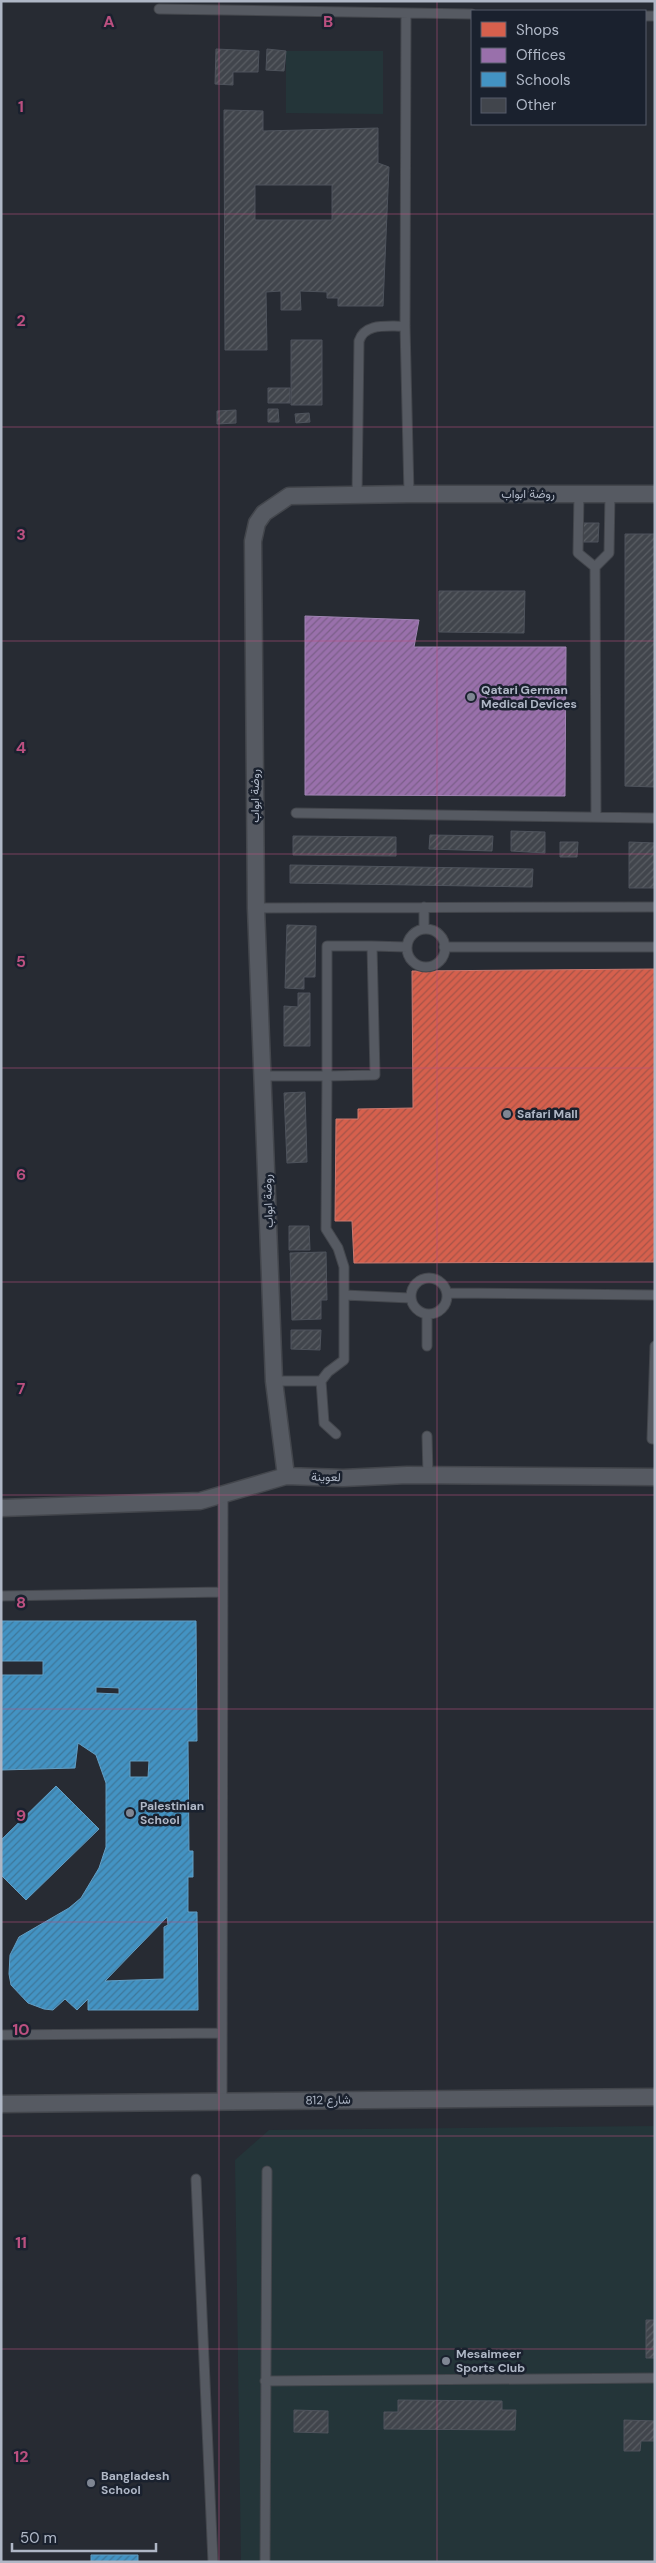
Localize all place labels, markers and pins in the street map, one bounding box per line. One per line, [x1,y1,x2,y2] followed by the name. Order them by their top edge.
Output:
[481,682,577,712] place label: Qatari German Medical Devices
[465,691,477,703] marker: Qatari German Medical Devices
[517,1106,578,1122] place label: Safari Mall
[501,1108,513,1120] marker: Safari Mall
[140,1798,204,1828] place label: Palestinian School
[124,1807,136,1819] marker: Palestinian School
[456,2346,525,2376] place label: Mesaimeer Sports Club
[440,2355,452,2367] marker: Mesaimeer Sports Club
[101,2468,169,2498] place label: Bangladesh School
[85,2477,97,2489] marker: Bangladesh School

